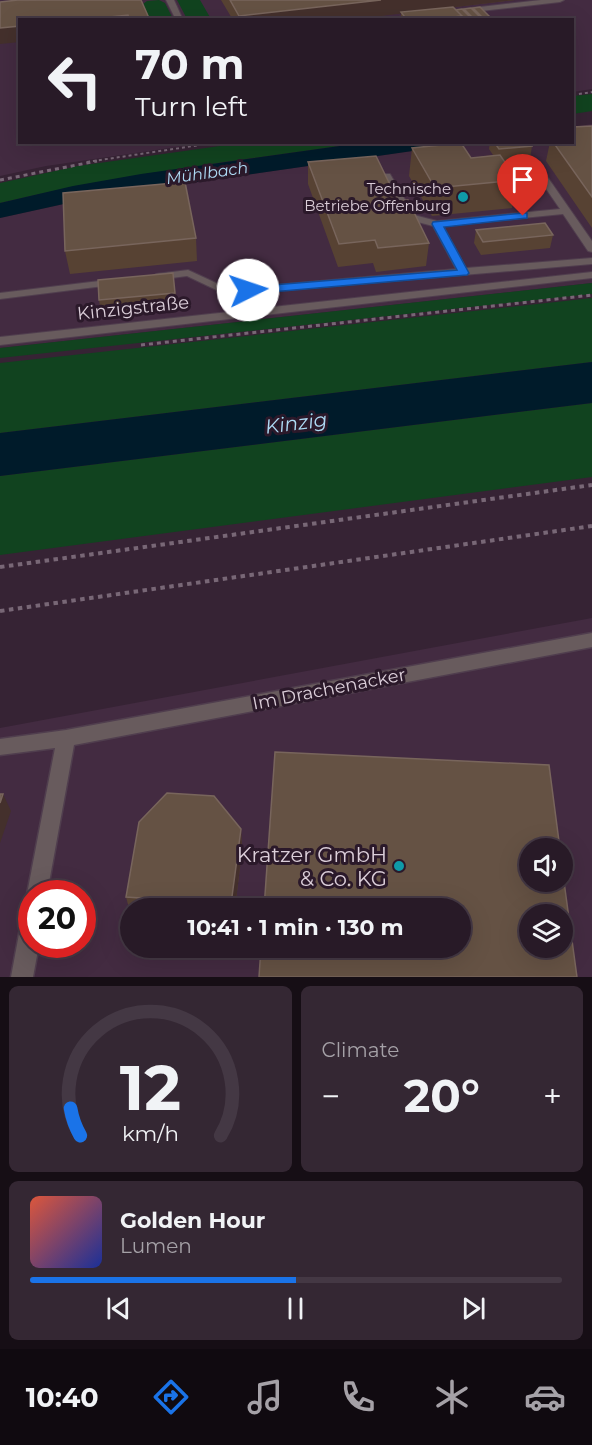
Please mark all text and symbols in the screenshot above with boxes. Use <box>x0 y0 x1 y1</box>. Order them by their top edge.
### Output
text: 70 m <box>135 38 245 90</box>
icon: left <box>36 42 114 120</box>
text: Turn left <box>135 90 248 123</box>
pin <box>497 154 548 216</box>
water label: Mühlbach <box>165 158 249 188</box>
icon: arrive <box>506 163 539 196</box>
place label: Technische Betriebe Offenburg <box>304 179 451 215</box>
marker: Technische Betriebe Offenburg <box>456 190 470 204</box>
position arrow <box>216 258 280 322</box>
street label: Kinzigstraße <box>76 291 190 325</box>
water label: Kinzig <box>264 407 328 439</box>
street label: Im Drachenacker <box>251 663 407 715</box>
map controls <box>519 838 573 958</box>
button: sound <box>519 838 573 892</box>
place label: Kratzer GmbH & Co. KG <box>237 842 387 891</box>
marker: Kratzer GmbH & Co. KG <box>392 859 406 873</box>
speed limit sign: 20 <box>18 880 96 958</box>
button: layers <box>519 904 573 958</box>
text: 10:41 · 1 min · 130 m <box>187 914 404 941</box>
text: Climate <box>322 1038 399 1062</box>
text: 12 <box>120 1050 181 1126</box>
text: 20° <box>404 1068 480 1123</box>
text: − <box>322 1076 340 1116</box>
text: + <box>543 1076 562 1116</box>
text: km/h <box>122 1120 179 1146</box>
text: Golden Hour <box>120 1207 265 1234</box>
text: Lumen <box>120 1234 192 1258</box>
icon: previous <box>102 1292 135 1325</box>
icon: pause <box>279 1292 312 1325</box>
icon: next <box>457 1292 490 1325</box>
icon: directions <box>150 1376 192 1418</box>
icon: music <box>244 1376 286 1418</box>
icon: phone <box>337 1376 379 1418</box>
icon: climate <box>431 1376 473 1418</box>
icon: car <box>524 1376 566 1418</box>
text: 10:40 <box>26 1381 99 1414</box>

